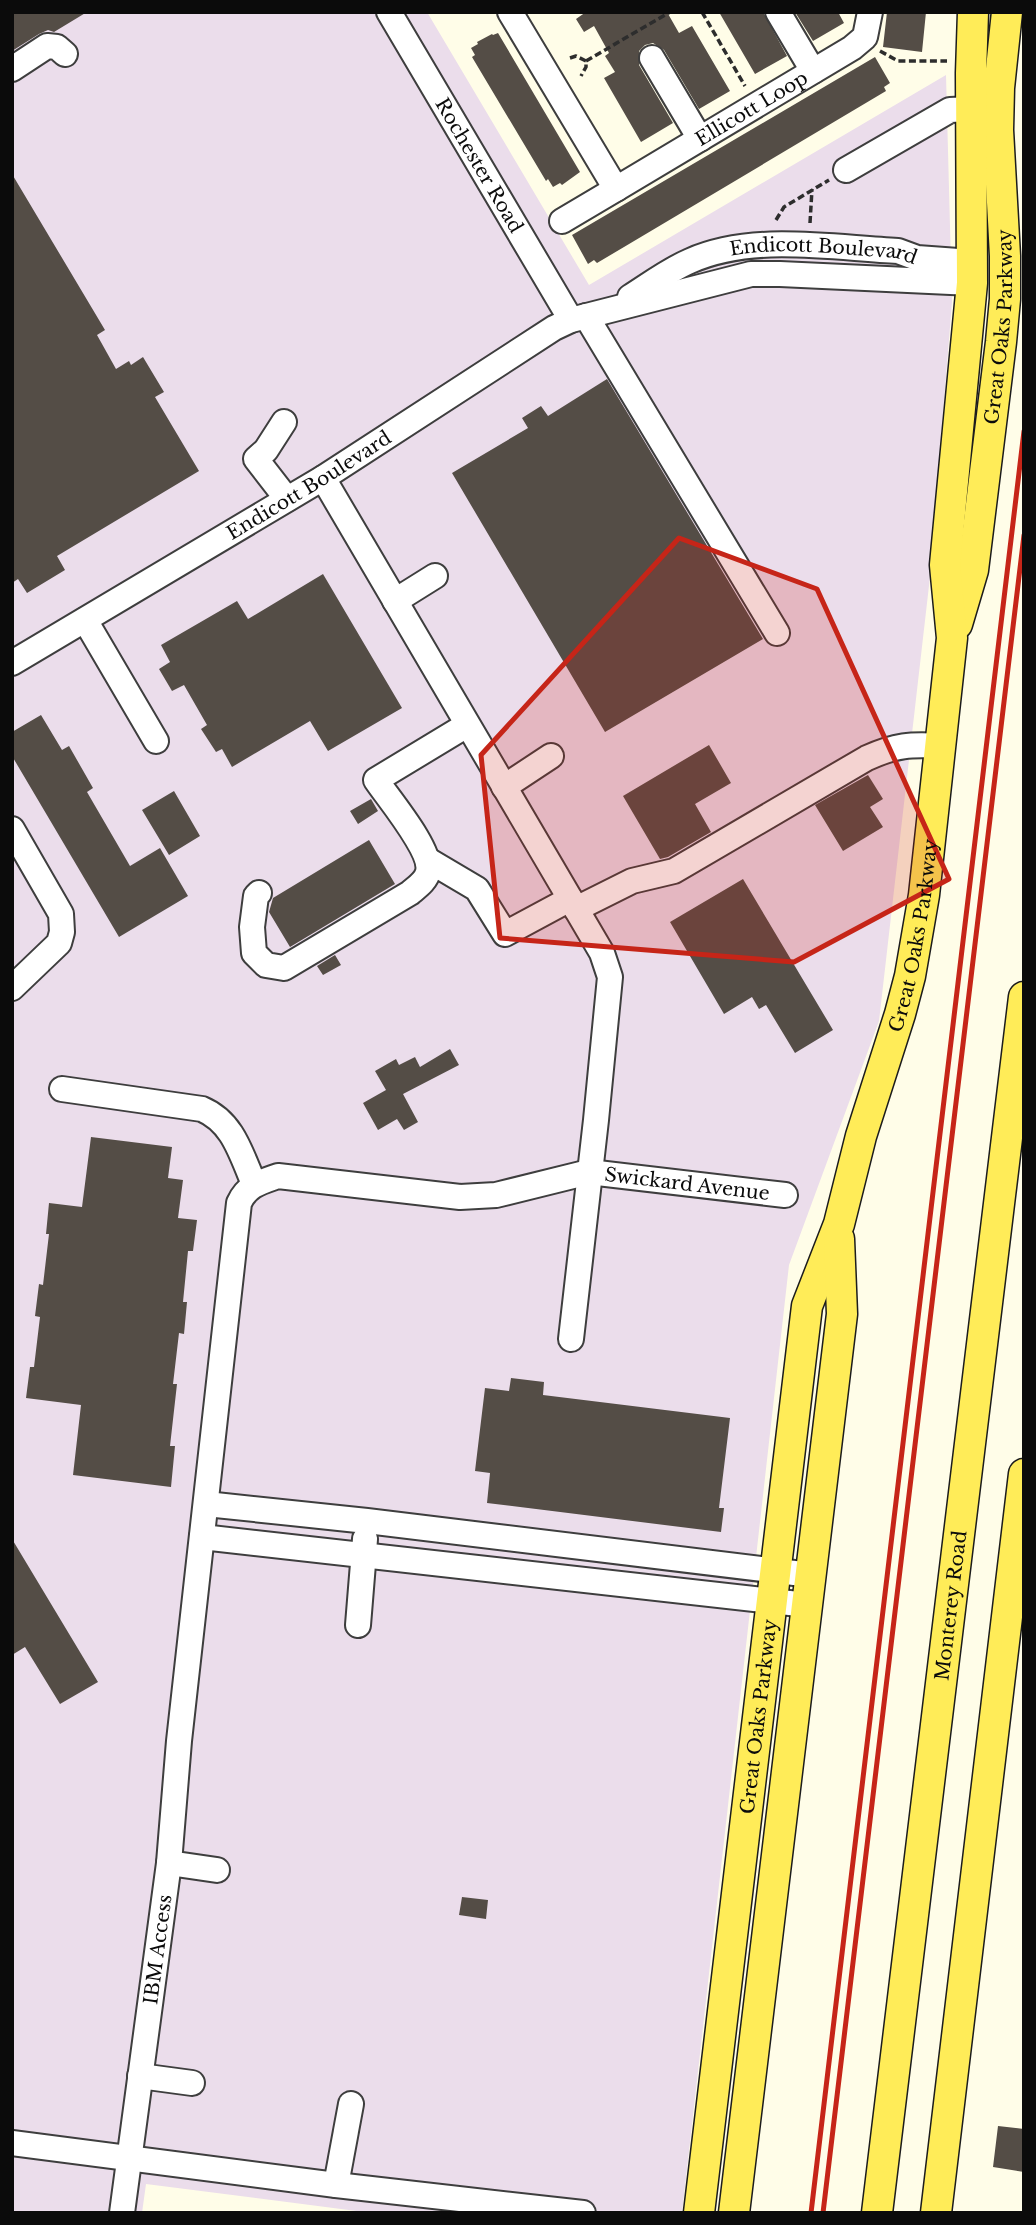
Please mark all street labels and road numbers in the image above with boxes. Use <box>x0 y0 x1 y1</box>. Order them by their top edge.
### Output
street label: Ellicott Loop <box>691 66 812 150</box>
street label: Rochester Road <box>431 94 528 237</box>
street label: Great Oaks Parkway <box>979 229 1017 426</box>
street label: Endicott Boulevard <box>728 233 921 269</box>
street label: Endicott Boulevard <box>222 425 395 544</box>
street label: Great Oaks Parkway <box>883 838 942 1035</box>
street label: Swickard Avenue <box>603 1162 771 1205</box>
street label: Monterey Road <box>930 1529 971 1682</box>
street label: Great Oaks Parkway <box>735 1618 781 1815</box>
street label: IBM Access <box>139 1893 176 2006</box>

